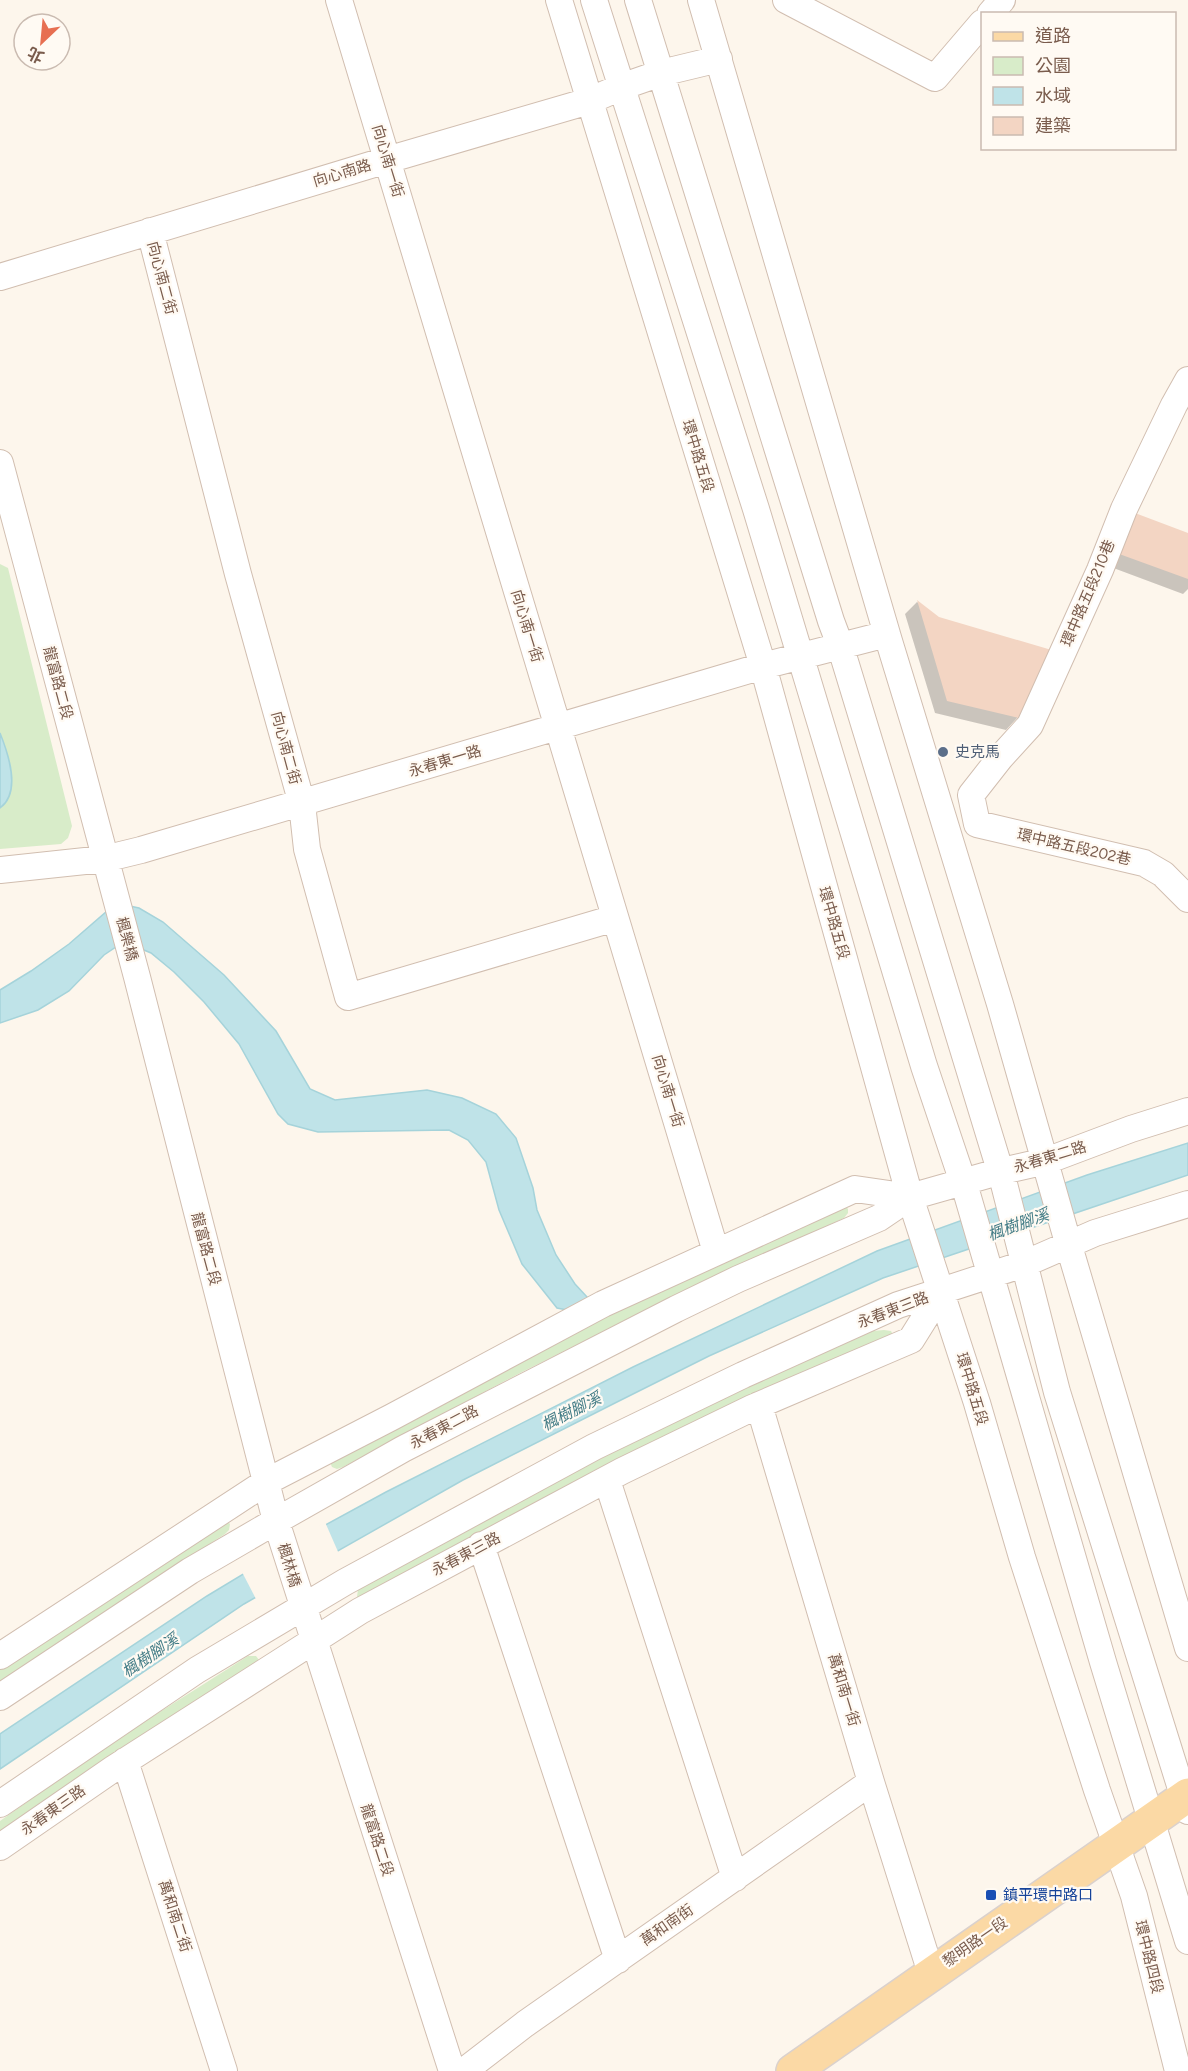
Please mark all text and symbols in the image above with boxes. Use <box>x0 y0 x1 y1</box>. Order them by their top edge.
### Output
north arrow <box>12 12 72 72</box>
legend <box>981 12 1176 150</box>
text: 道路 <box>1035 25 1071 47</box>
text: 北 <box>24 43 47 67</box>
text: 公園 <box>1035 55 1071 77</box>
text: 水域 <box>1035 85 1071 107</box>
text: 建築 <box>1035 115 1071 137</box>
street label: 向心南一街 <box>368 122 408 200</box>
street label: 向心南路 <box>311 156 373 190</box>
street label: 向心南二街 <box>144 239 180 317</box>
street label: 環中路五段 <box>678 417 718 495</box>
street label: 環中路五段210巷 <box>1057 537 1119 649</box>
street label: 向心南一街 <box>507 587 547 665</box>
street label: 龍富路二段 <box>40 644 76 722</box>
street label: 向心南二街 <box>268 709 304 787</box>
street label: 永春東一路 <box>406 741 484 781</box>
place label: 史克馬 <box>955 743 1000 761</box>
marker: 史克馬 <box>936 745 950 759</box>
street label: 環中路五段202巷 <box>1015 825 1133 869</box>
street label: 環中路五段 <box>815 884 853 962</box>
street label: 楓樂橋 <box>112 915 142 963</box>
street label: 向心南一街 <box>648 1052 688 1130</box>
street label: 永春東二路 <box>1011 1137 1089 1177</box>
water label: 楓樹腳溪 <box>985 1204 1053 1244</box>
street label: 龍富路二段 <box>188 1210 224 1288</box>
street label: 永春東三路 <box>855 1288 931 1332</box>
street label: 環中路五段 <box>952 1350 992 1428</box>
water label: 楓樹腳溪 <box>538 1388 606 1434</box>
street label: 永春東二路 <box>407 1401 481 1453</box>
street label: 永春東三路 <box>429 1528 503 1580</box>
street label: 楓林橋 <box>274 1541 304 1589</box>
water label: 楓樹腳溪 <box>118 1629 184 1681</box>
street label: 萬和南一街 <box>824 1651 864 1729</box>
street label: 永春東三路 <box>17 1781 89 1839</box>
street label: 龍富路二段 <box>357 1802 397 1878</box>
street label: 萬和南二街 <box>155 1878 195 1954</box>
place label: 鎮平環中路口 <box>1003 1886 1093 1904</box>
marker: 鎮平環中路口 <box>984 1888 998 1902</box>
street label: 萬和南街 <box>637 1900 697 1950</box>
street label: 黎明路一段 <box>939 1913 1011 1971</box>
street label: 環中路四段 <box>1131 1918 1167 1996</box>

